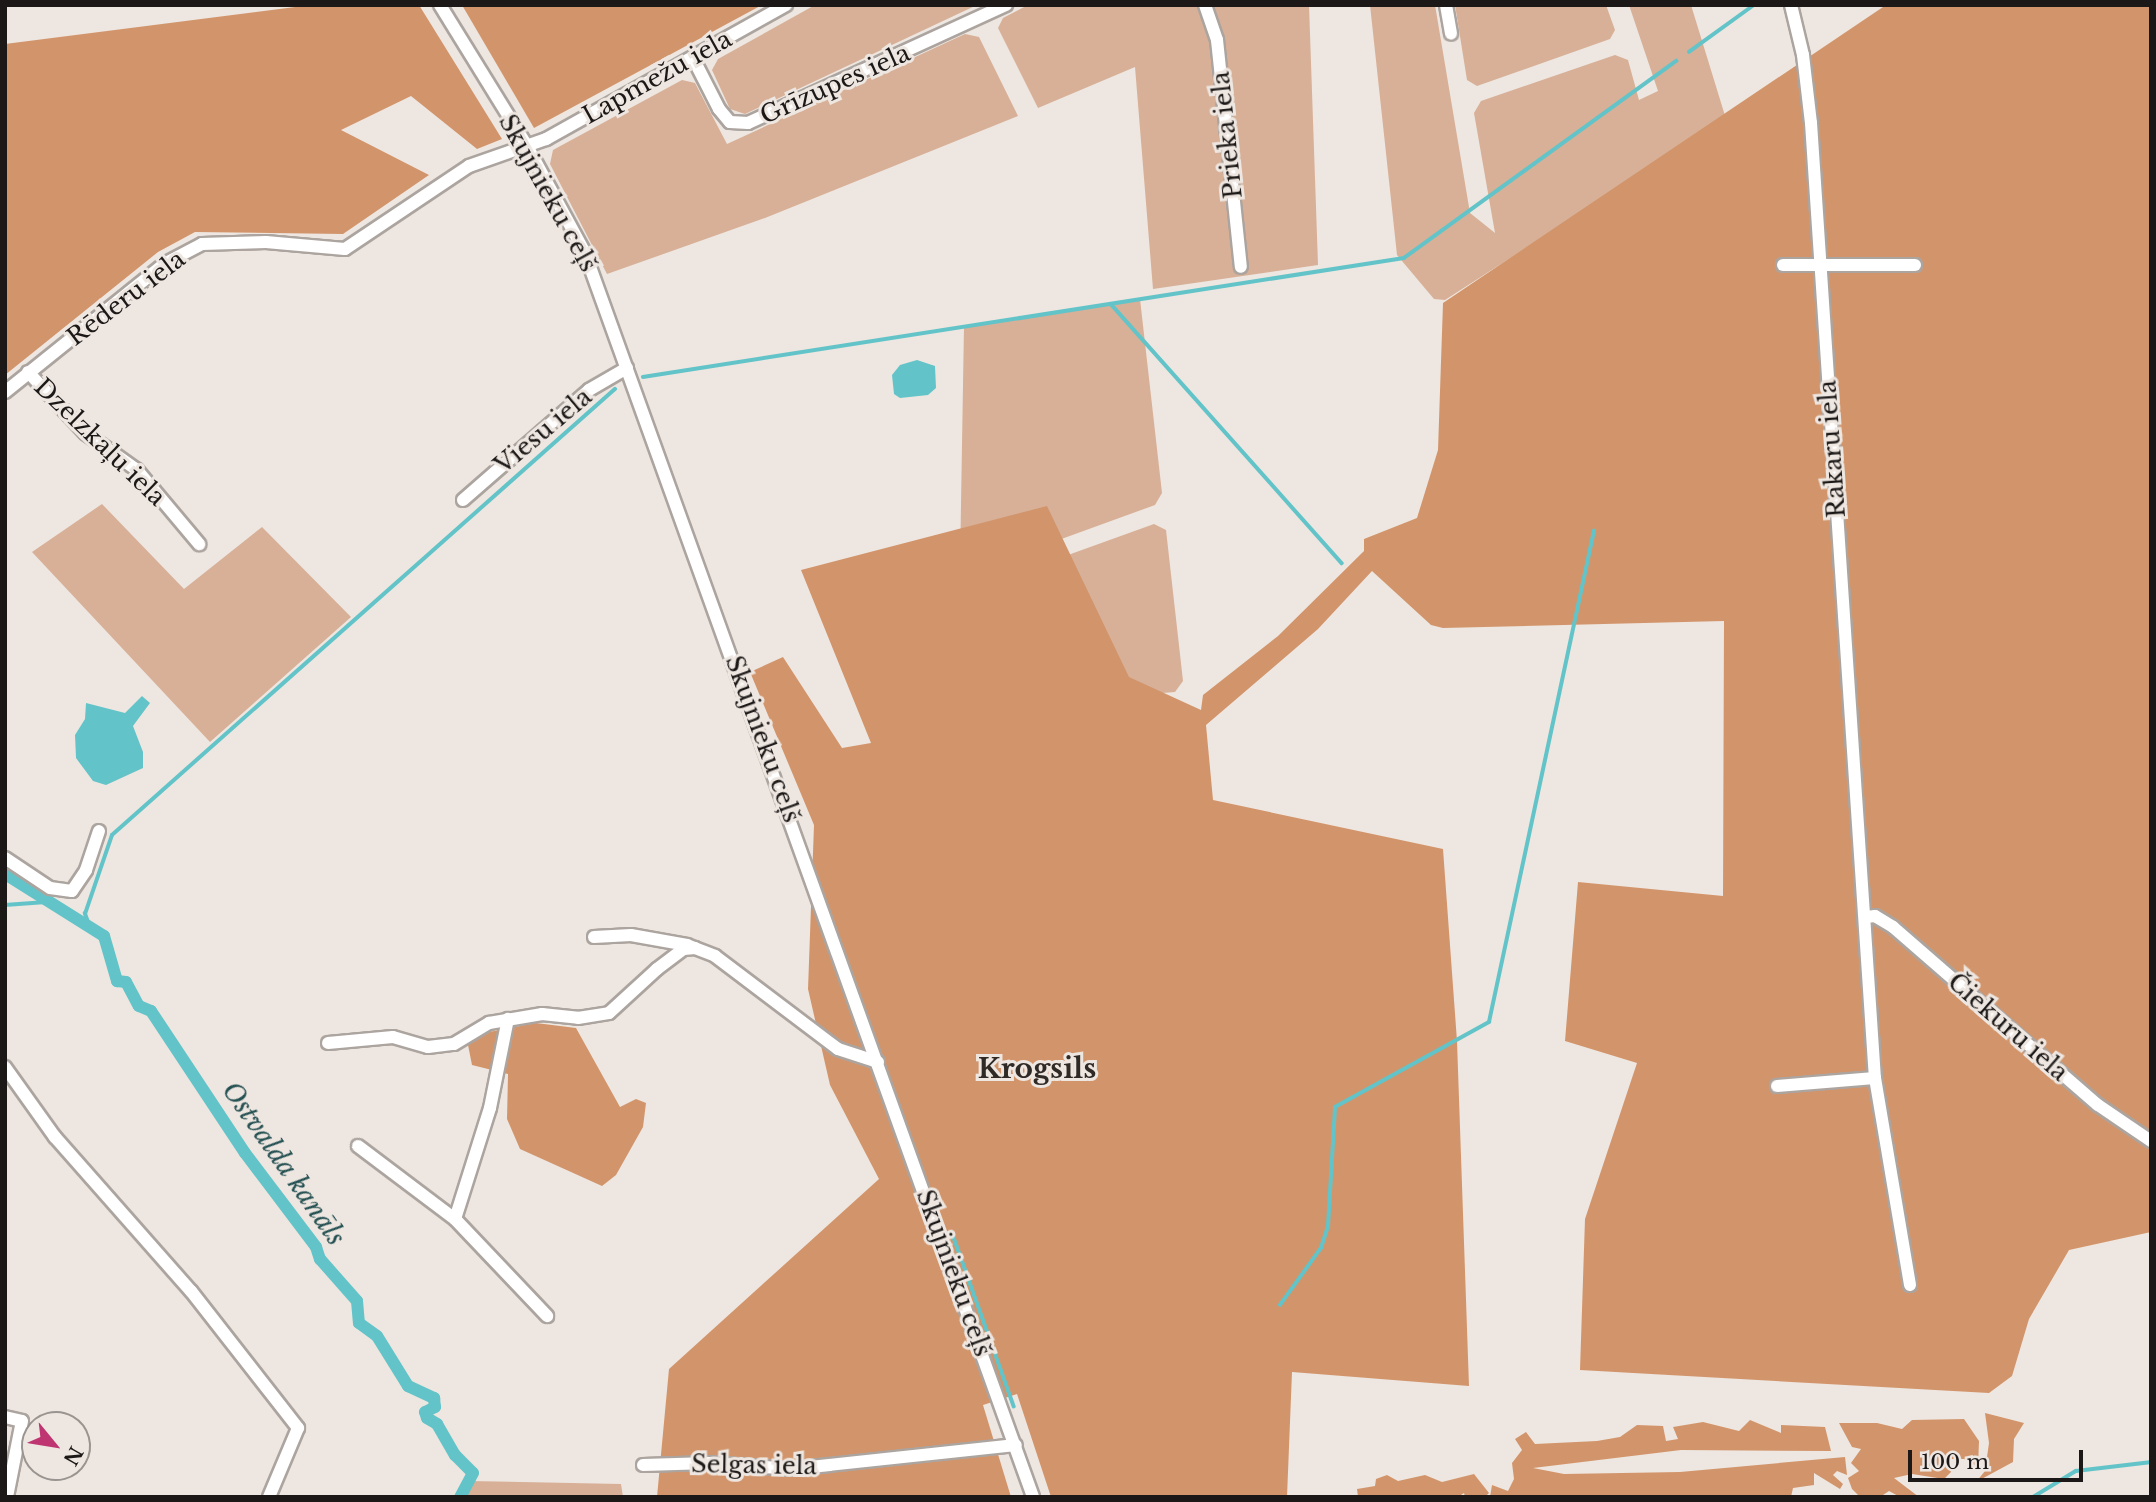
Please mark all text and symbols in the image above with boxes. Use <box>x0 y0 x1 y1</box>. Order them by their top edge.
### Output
street label: Lapmežu iela <box>577 24 737 130</box>
street label: Grīzupes iela <box>756 38 914 130</box>
street label: Prieka iela <box>1206 70 1248 200</box>
street label: Skujnieku ceļš <box>493 109 603 277</box>
street label: Rēderu iela <box>61 244 191 352</box>
street label: Dzelzkaļu iela <box>28 372 172 512</box>
street label: Rakaru iela <box>1813 379 1851 519</box>
street label: Viesu iela <box>489 382 597 480</box>
street label: Skujnieku ceļš <box>720 652 806 826</box>
street label: Čiekuru iela <box>1942 967 2074 1087</box>
district label: Krogsils <box>978 1052 1096 1086</box>
water label: Ostvalda kanāls <box>215 1076 351 1252</box>
street label: Skujnieku ceļš <box>911 1186 997 1360</box>
north arrow <box>21 1411 91 1481</box>
scale bar <box>1911 1436 2086 1480</box>
text: N <box>58 1442 87 1469</box>
text: 100 m <box>1921 1449 1989 1475</box>
street label: Selgas iela <box>691 1450 817 1480</box>

